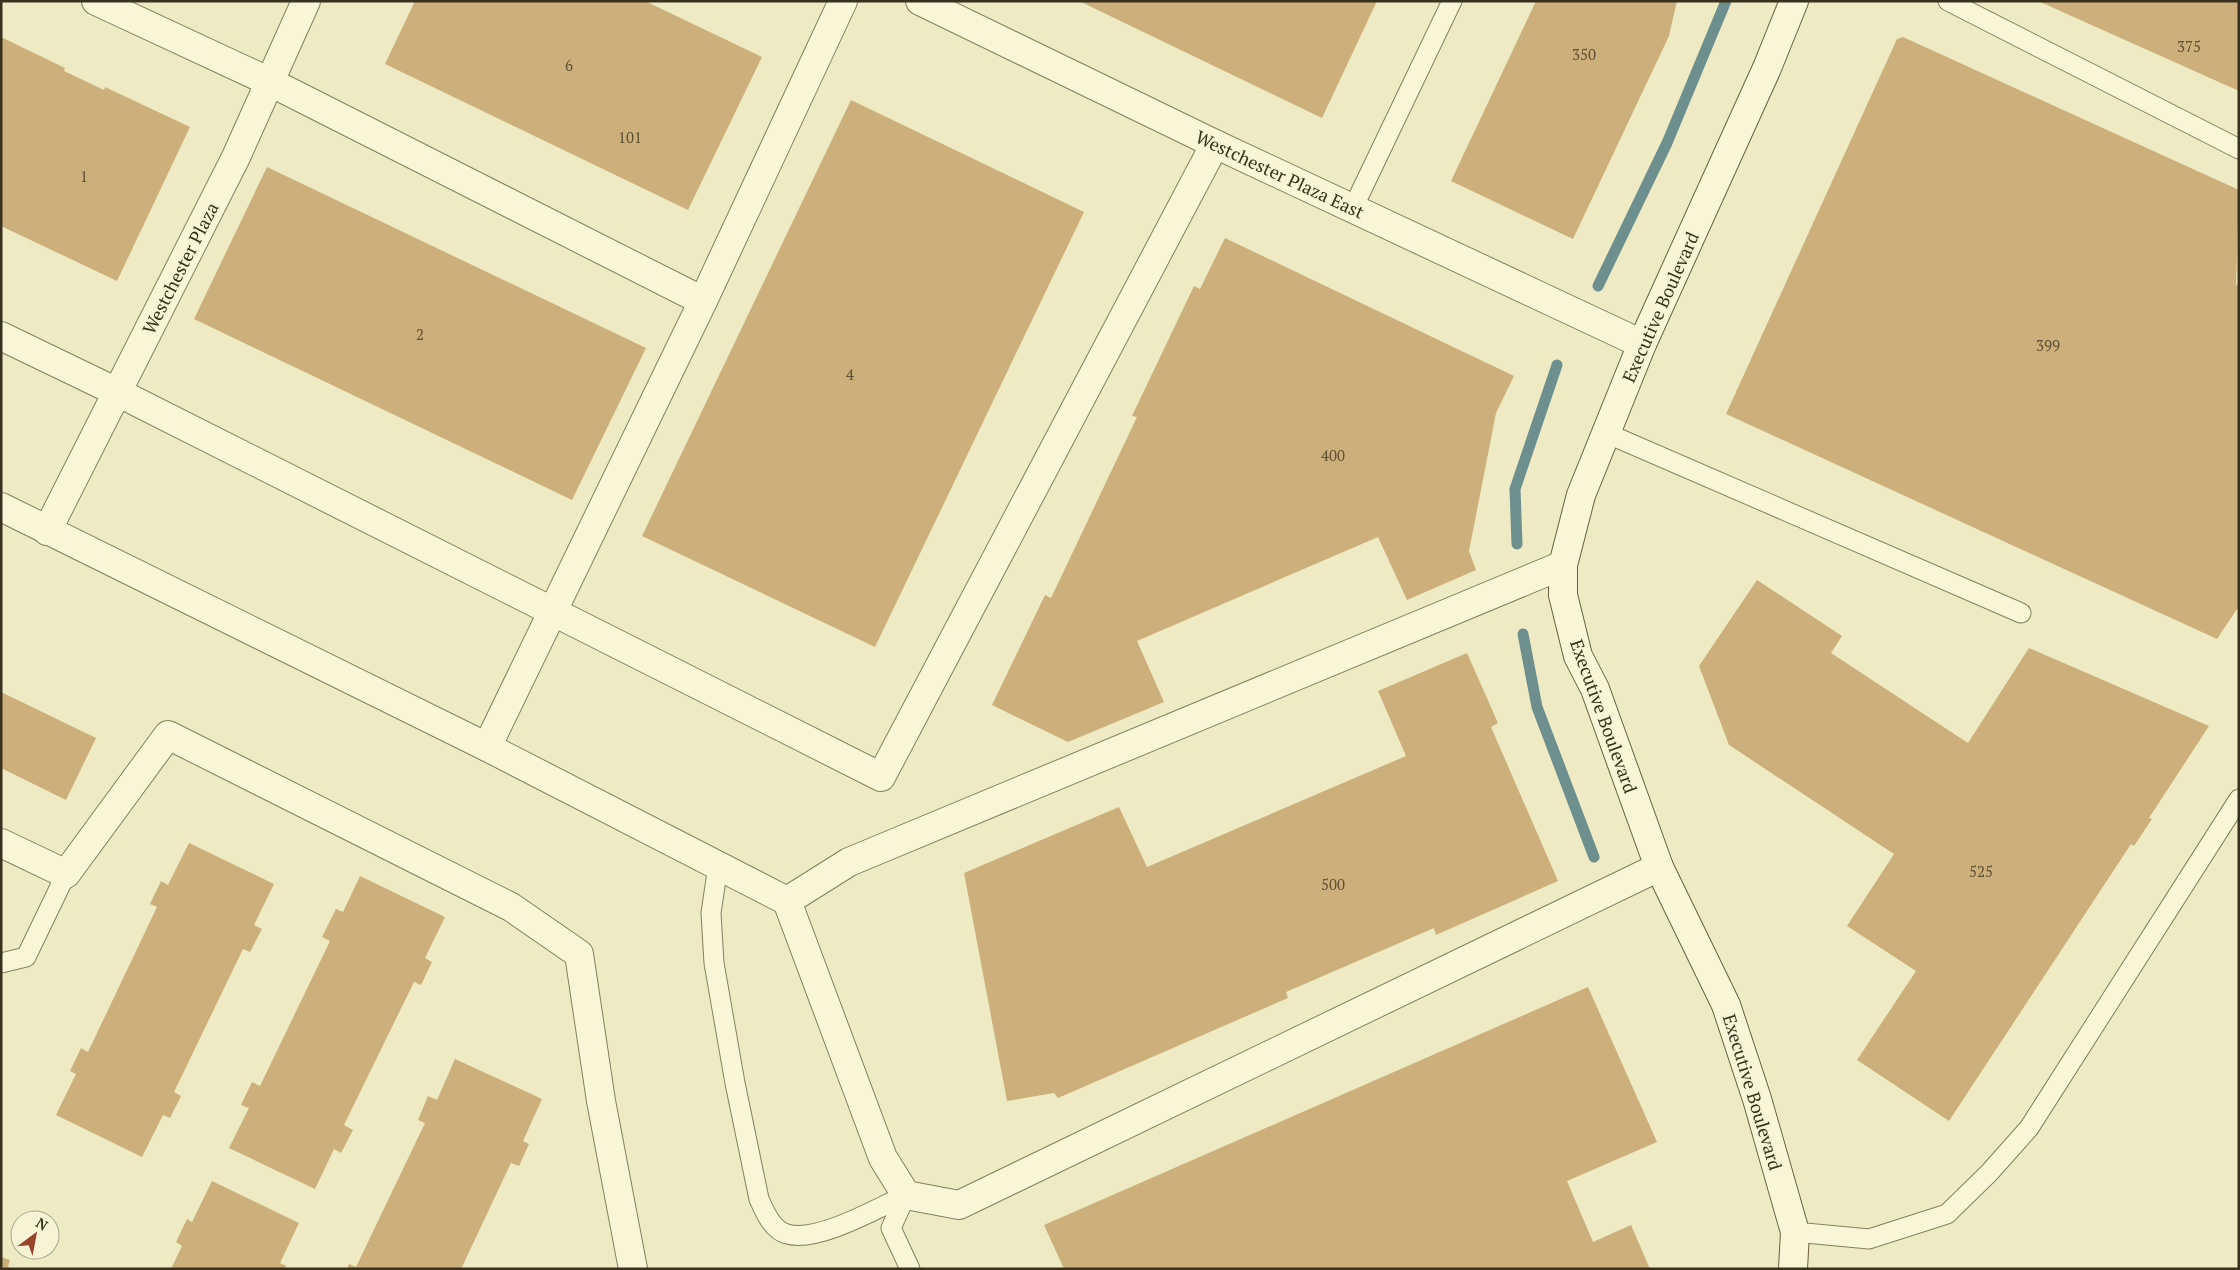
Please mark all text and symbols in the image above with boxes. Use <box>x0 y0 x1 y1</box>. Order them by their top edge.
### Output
house number: 375 <box>2177 36 2201 56</box>
house number: 350 <box>1572 44 1596 64</box>
house number: 6 <box>565 55 573 75</box>
street label: Westchester Plaza East <box>1192 124 1369 224</box>
house number: 101 <box>618 127 642 147</box>
house number: 1 <box>80 166 88 186</box>
street label: Westchester Plaza <box>136 198 224 338</box>
street label: Executive Boulevard <box>1616 228 1704 386</box>
house number: 2 <box>416 324 424 344</box>
house number: 399 <box>2036 335 2060 355</box>
house number: 4 <box>846 364 854 384</box>
house number: 400 <box>1321 445 1345 465</box>
street label: Executive Boulevard <box>1565 636 1643 796</box>
house number: 525 <box>1969 861 1993 881</box>
house number: 500 <box>1321 874 1345 894</box>
street label: Executive Boulevard <box>1718 1011 1788 1173</box>
north arrow <box>10 1210 60 1260</box>
text: N <box>33 1213 52 1235</box>

